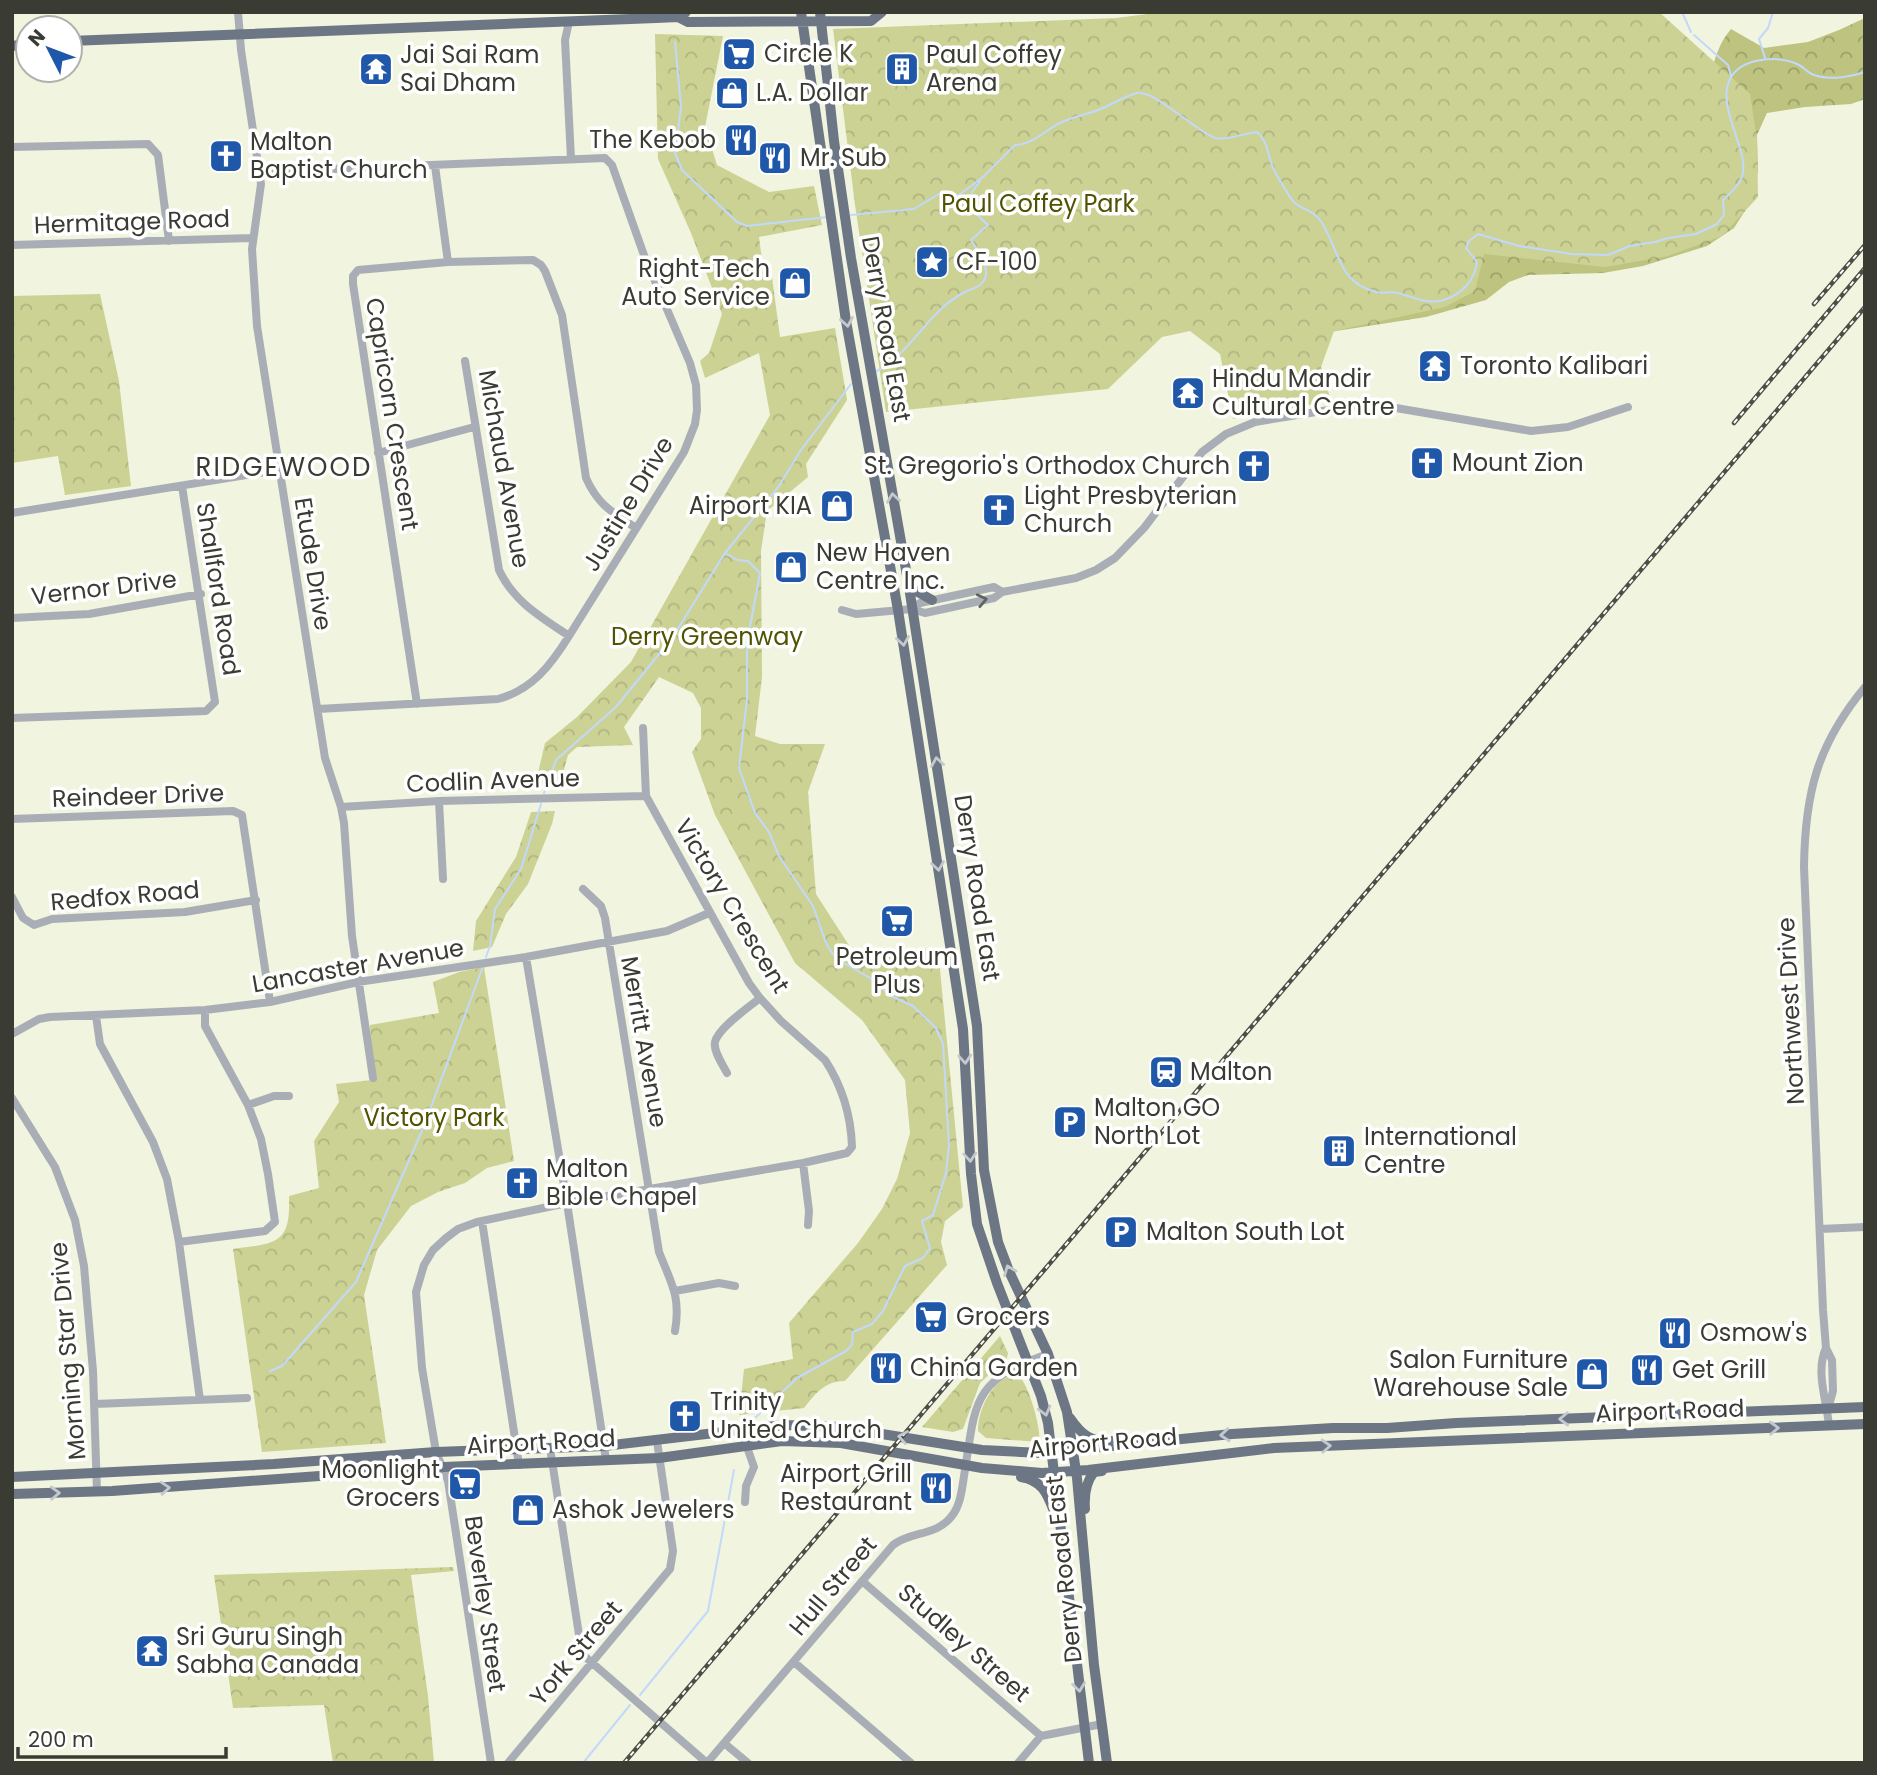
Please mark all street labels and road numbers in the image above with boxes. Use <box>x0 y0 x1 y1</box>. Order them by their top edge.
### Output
street label: Hermitage Road <box>33 202 230 241</box>
street label: Derry Road East <box>854 233 919 424</box>
street label: Capricorn Crescent <box>358 295 427 533</box>
street label: Michaud Avenue <box>471 367 538 571</box>
street label: Justine Drive <box>574 430 681 577</box>
street label: Etude Drive <box>287 495 340 633</box>
street label: Shallford Road <box>189 500 248 678</box>
street label: Vernor Drive <box>29 562 179 613</box>
street label: Codlin Avenue <box>406 761 580 800</box>
street label: Reindeer Drive <box>51 776 225 815</box>
street label: Derry Road East <box>946 792 1009 983</box>
street label: Victory Crescent <box>667 812 798 999</box>
street label: Redfox Road <box>49 873 201 918</box>
street label: Northwest Drive <box>1769 916 1812 1106</box>
street label: Lancaster Avenue <box>249 931 466 1000</box>
street label: Merritt Avenue <box>613 954 676 1130</box>
street label: Morning Star Drive <box>42 1241 93 1461</box>
street label: Airport Road <box>1595 1391 1745 1430</box>
street label: Airport Road <box>1027 1420 1179 1465</box>
street label: Airport Road <box>466 1421 616 1462</box>
street label: Derry Road East <box>1037 1474 1090 1664</box>
street label: Beverley Street <box>457 1514 514 1694</box>
street label: Hull Street <box>781 1529 884 1642</box>
street label: Studley Street <box>891 1576 1038 1709</box>
street label: York Street <box>522 1593 629 1712</box>

